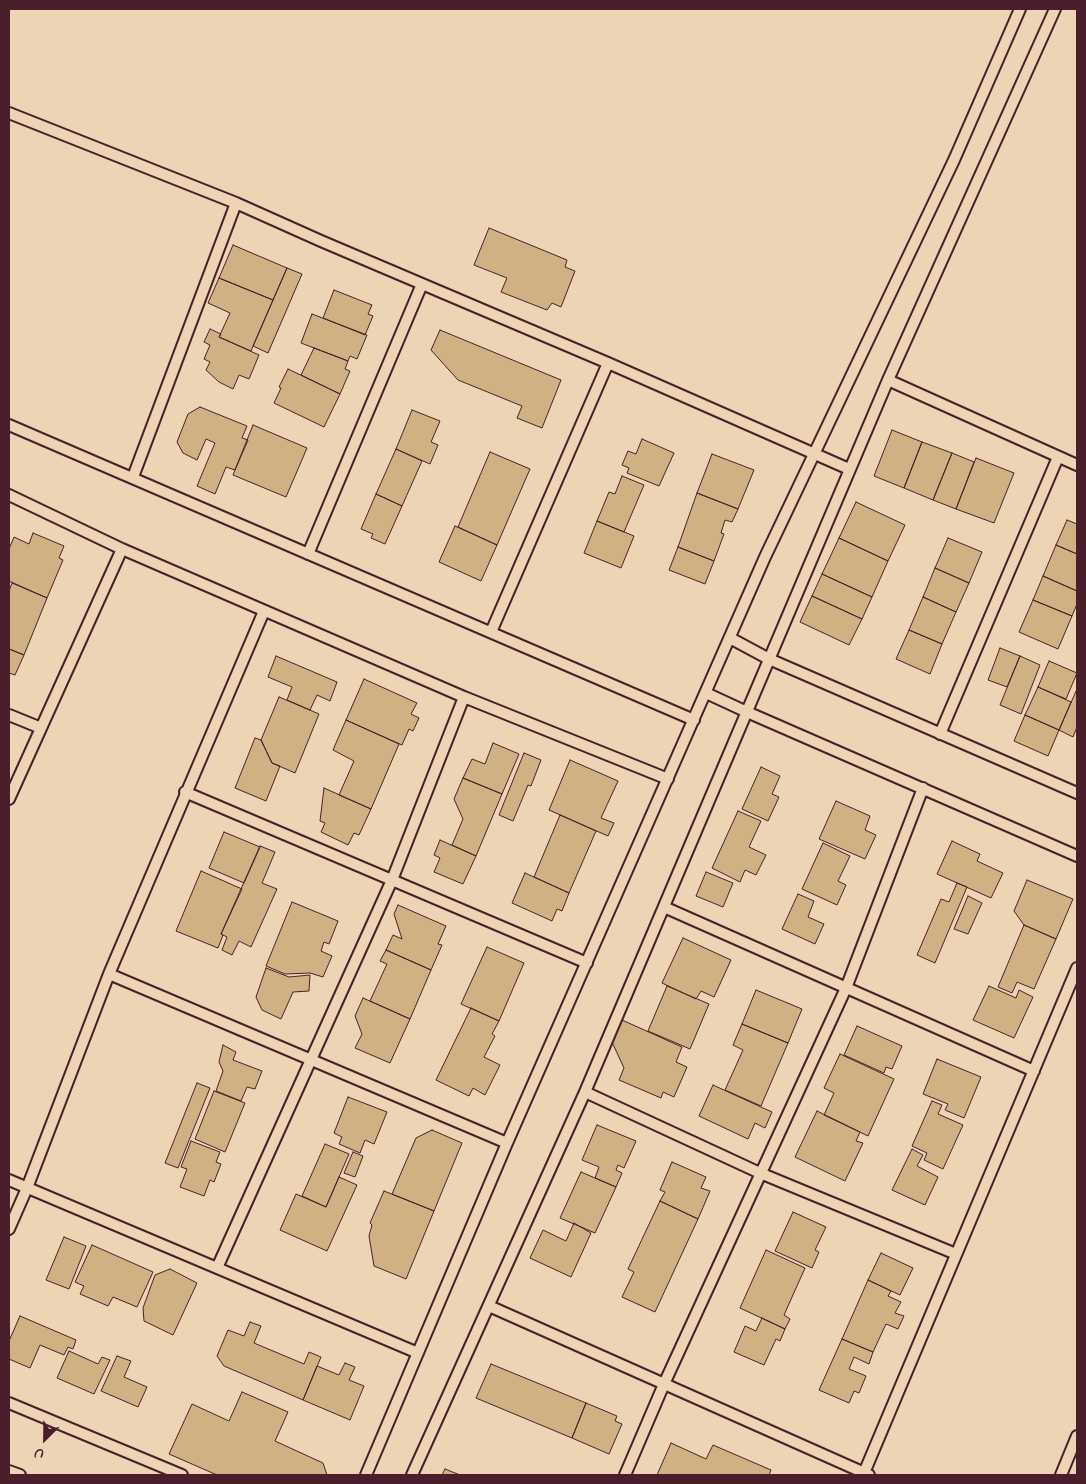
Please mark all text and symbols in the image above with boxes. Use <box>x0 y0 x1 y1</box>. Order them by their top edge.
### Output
north arrow <box>20 1414 70 1464</box>
text: U <box>31 1443 47 1463</box>

